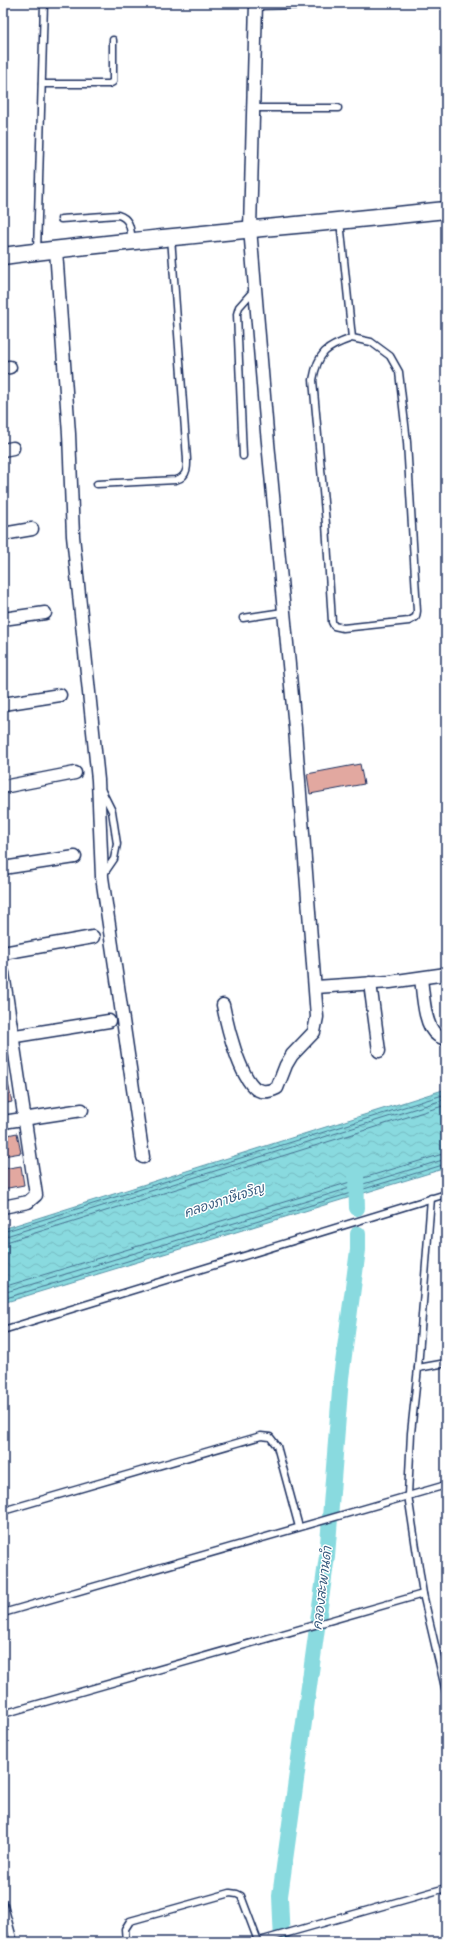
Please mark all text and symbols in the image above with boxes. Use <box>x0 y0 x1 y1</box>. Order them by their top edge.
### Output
water label: คลองภาษีเจริญ <box>182 1179 268 1221</box>
water label: คลองสะพานดำ <box>308 1544 336 1631</box>

